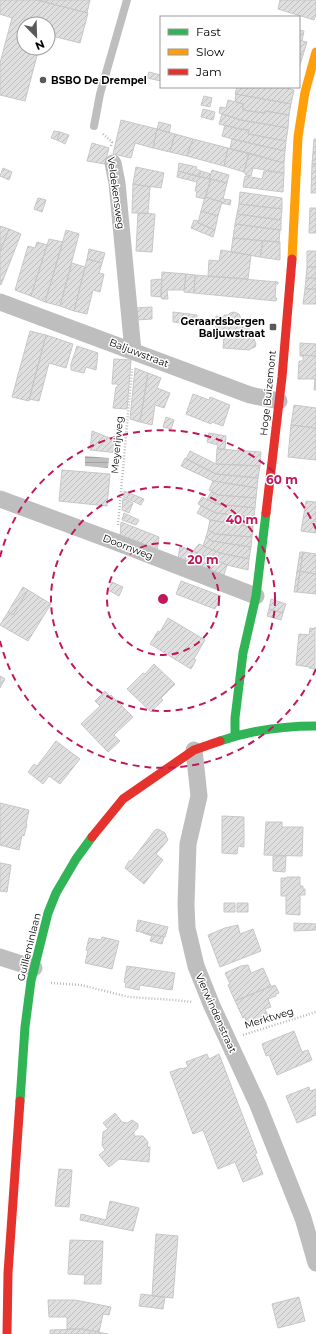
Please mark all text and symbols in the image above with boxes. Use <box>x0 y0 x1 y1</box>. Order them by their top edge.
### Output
north arrow <box>16 16 56 56</box>
legend <box>160 16 300 88</box>
text: Fast <box>196 24 221 39</box>
text: N <box>33 37 47 53</box>
text: Slow <box>196 44 225 59</box>
text: Jam <box>195 64 222 79</box>
place label: BSBO De Drempel <box>51 74 147 87</box>
marker: BSBO De Drempel <box>38 75 48 85</box>
street label: Veldekensweg <box>104 156 128 230</box>
place label: Geraardsbergen Baljuwstraat <box>181 315 266 340</box>
marker: Geraardsbergen Baljuwstraat <box>268 322 278 332</box>
street label: Baljuwstraat <box>107 336 171 370</box>
street label: Hoge Buizemont <box>257 350 279 436</box>
street label: Meyerijweg <box>108 416 126 474</box>
text: 60 m <box>266 472 298 487</box>
text: 40 m <box>226 512 258 527</box>
street label: Doornweg <box>101 531 155 563</box>
text: 20 m <box>187 552 219 567</box>
centre of rings <box>156 592 170 606</box>
street label: Guilleminlaan <box>14 912 44 982</box>
street label: Vierwindenstraat <box>193 971 239 1055</box>
street label: Merktweg <box>243 1004 295 1032</box>

